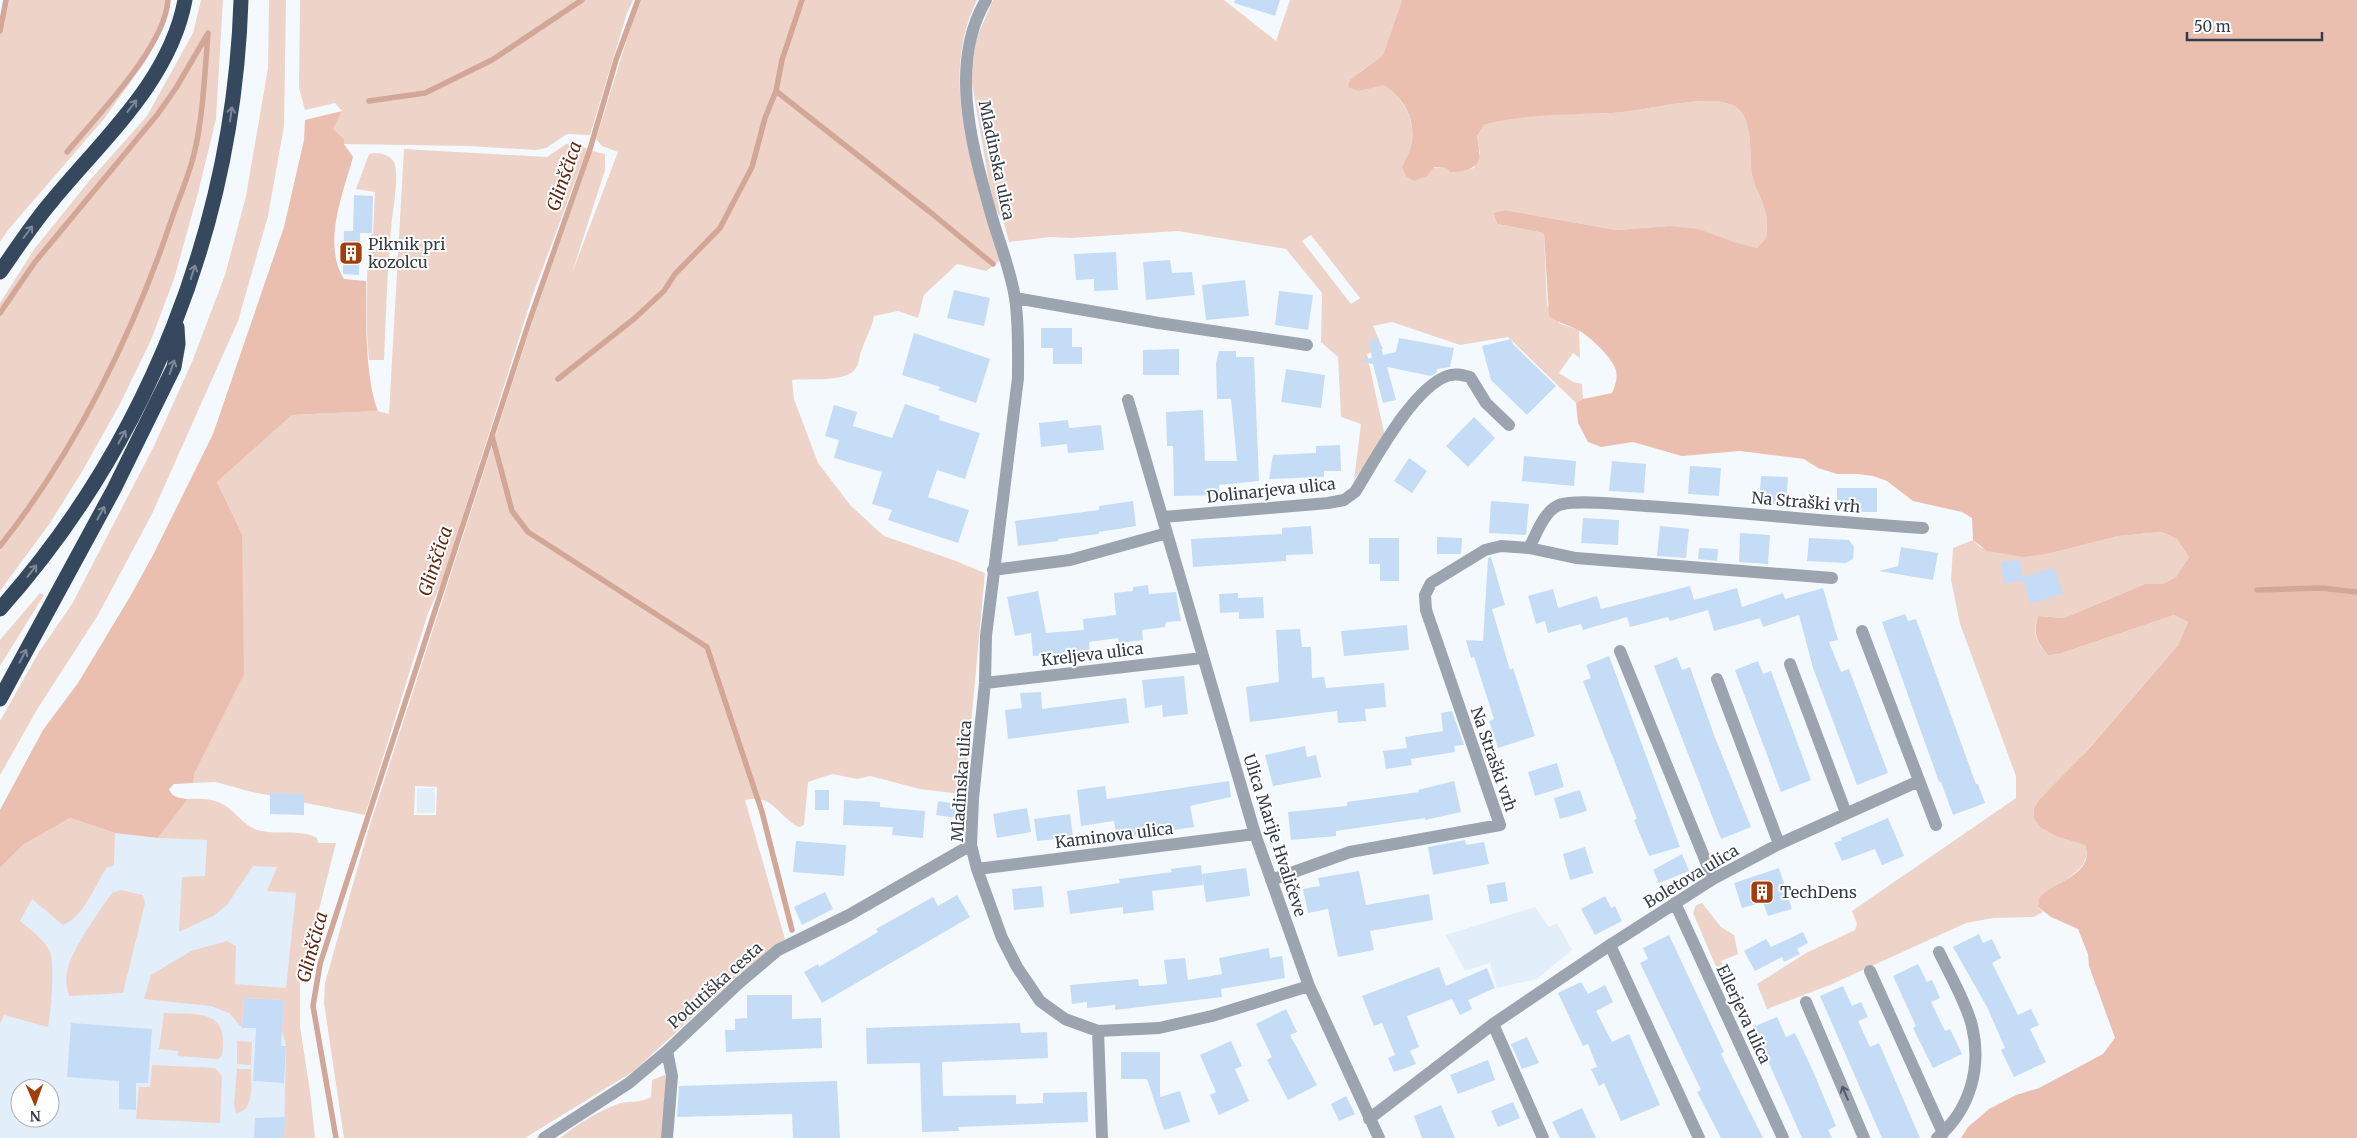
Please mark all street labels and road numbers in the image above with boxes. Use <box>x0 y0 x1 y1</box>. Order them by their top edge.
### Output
street label: Mladinska ulica <box>975 98 1020 222</box>
street label: Dolinarjeva ulica <box>1206 473 1337 507</box>
street label: Na Straški vrh <box>1751 487 1862 517</box>
street label: Kreljeva ulica <box>1040 638 1145 670</box>
street label: Na Straški vrh <box>1467 704 1521 814</box>
street label: Mladinska ulica <box>947 719 975 842</box>
street label: Ulica Marije Hvaličeve <box>1239 751 1311 919</box>
street label: Kaminova ulica <box>1054 818 1175 852</box>
street label: Boletova ulica <box>1640 840 1742 912</box>
street label: Podutiška cesta <box>664 937 767 1033</box>
street label: Ellerjeva ulica <box>1712 961 1776 1067</box>

